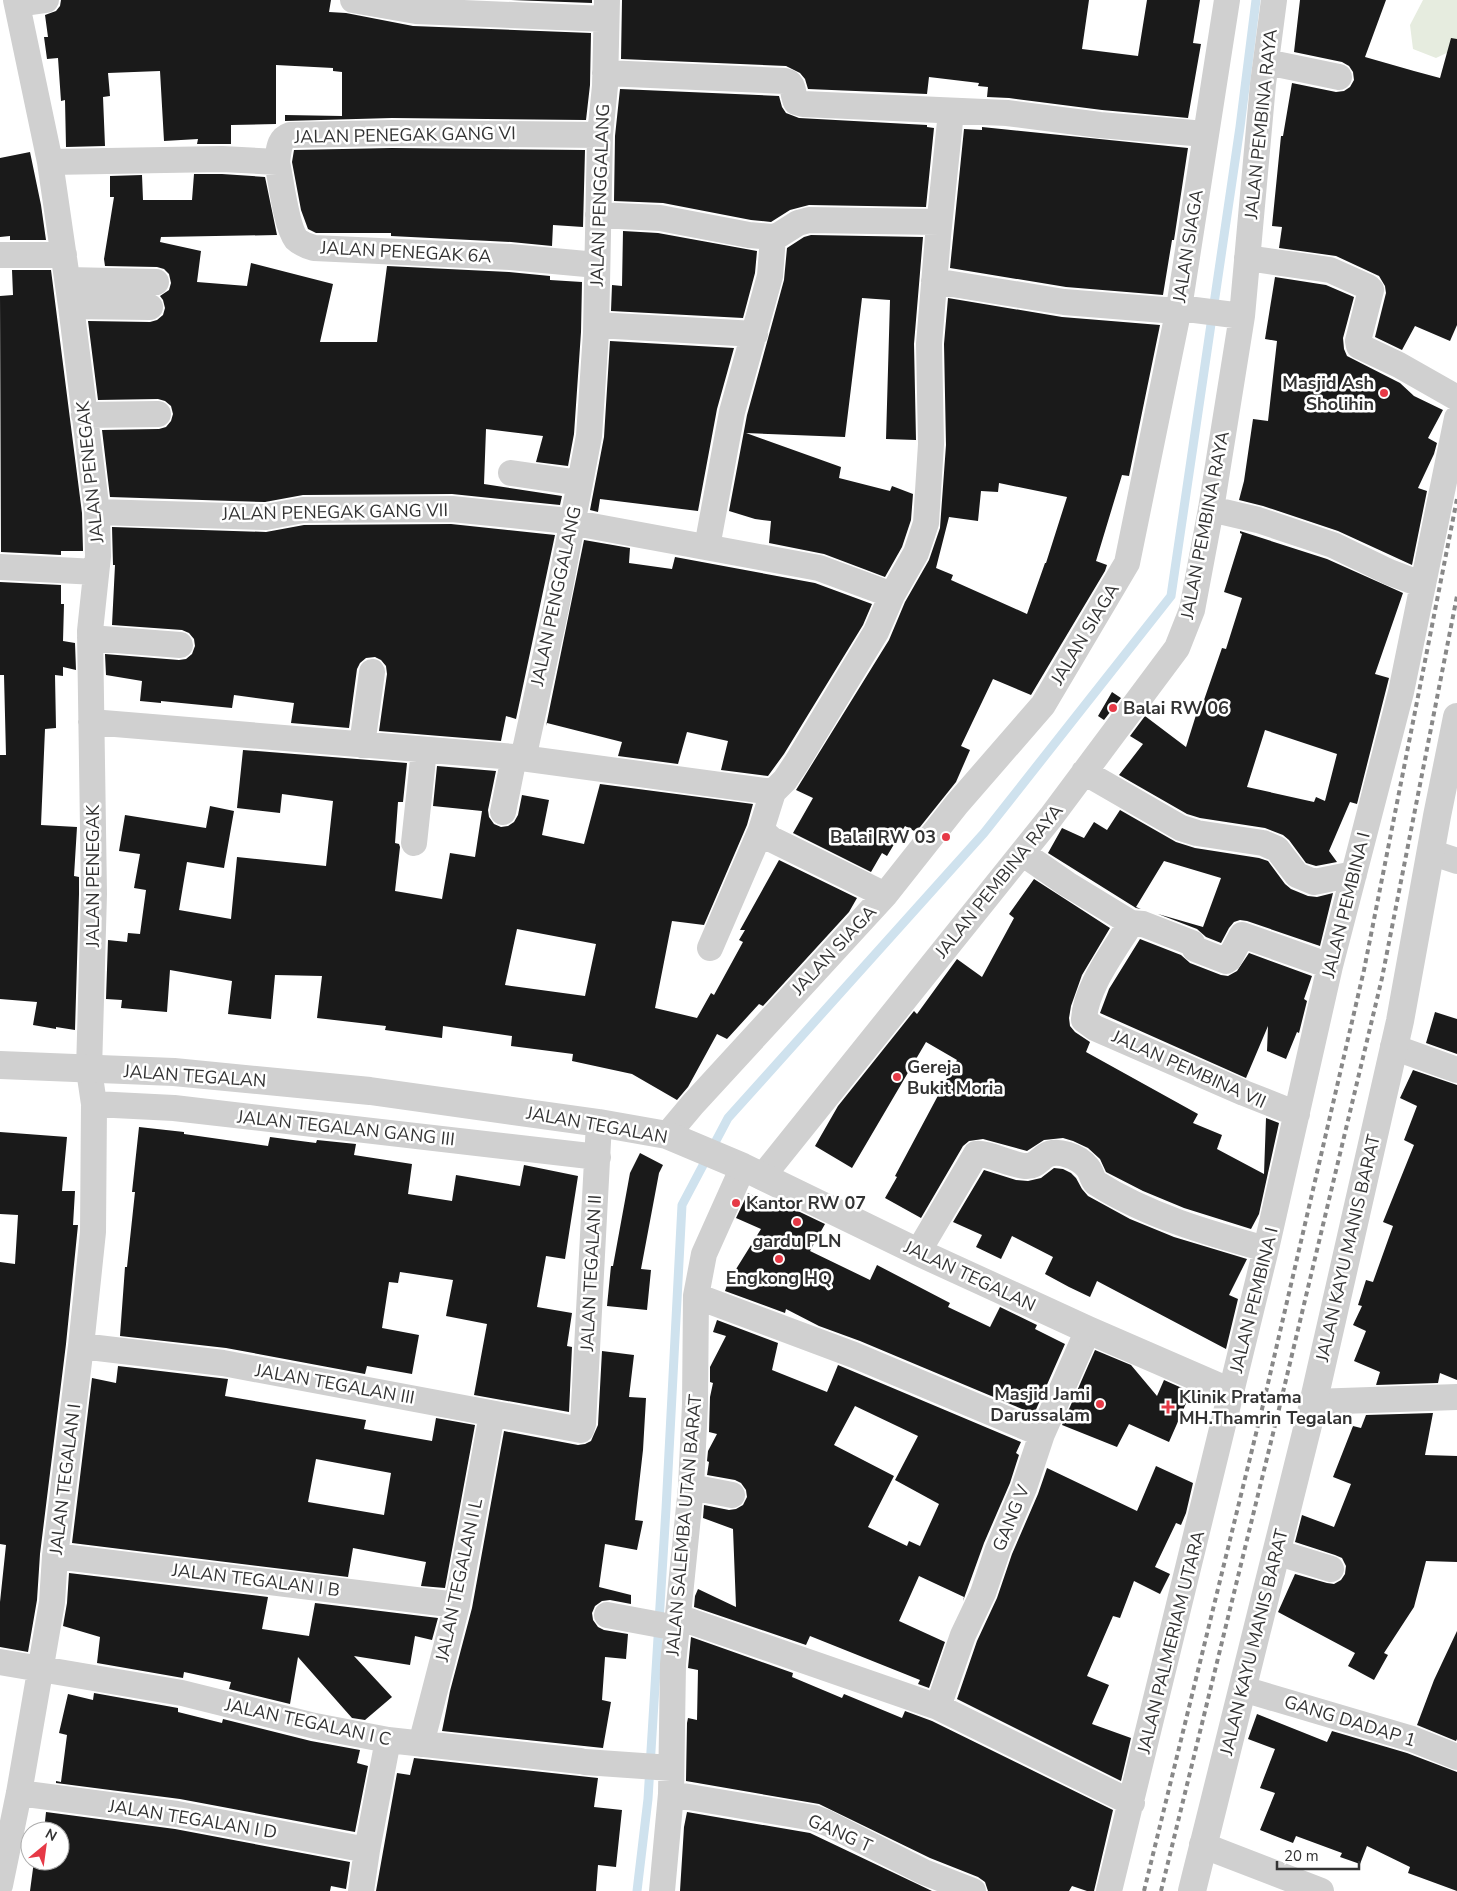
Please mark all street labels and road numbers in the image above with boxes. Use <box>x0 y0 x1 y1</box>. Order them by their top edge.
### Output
street label: JALAN PEMBINA RAYA <box>1239 28 1283 221</box>
street label: JALAN PENGGALANG <box>585 103 615 288</box>
street label: JALAN PENEGAK GANG VI <box>293 121 516 149</box>
street label: JALAN SIAGA <box>1167 188 1209 305</box>
street label: JALAN PENEGAK 6A <box>319 235 492 268</box>
street label: JALAN PENEGAK <box>71 399 109 545</box>
street label: JALAN PEMBINA RAYA <box>1175 429 1235 622</box>
street label: JALAN PENEGAK GANG VII <box>221 498 448 526</box>
street label: JALAN PENGGALANG <box>525 504 587 689</box>
street label: JALAN SIAGA <box>1045 579 1125 690</box>
street label: JALAN PEMBINA RAYA <box>929 799 1068 964</box>
street label: JALAN PENEGAK <box>81 804 105 948</box>
street label: JALAN PEMBINA I <box>1316 830 1376 981</box>
street label: JALAN SIAGA <box>786 900 882 1001</box>
street label: JALAN PEMBINA VII <box>1107 1024 1270 1114</box>
street label: JALAN TEGALAN <box>122 1059 267 1093</box>
street label: JALAN TEGALAN <box>524 1101 669 1149</box>
street label: JALAN TEGALAN GANG III <box>235 1105 456 1151</box>
street label: JALAN KAYU MANIS BARAT <box>1310 1132 1386 1365</box>
street label: JALAN TEGALAN II <box>575 1194 607 1353</box>
street label: JALAN PEMBINA I <box>1224 1225 1284 1376</box>
street label: JALAN TEGALAN <box>899 1235 1040 1317</box>
street label: JALAN TEGALAN III <box>253 1358 416 1410</box>
street label: JALAN SALEMBA UTAN BARAT <box>661 1393 707 1658</box>
street label: JALAN TEGALAN I <box>44 1402 86 1557</box>
street label: GANG V <box>987 1481 1035 1555</box>
street label: JALAN TEGALAN I L <box>430 1496 488 1665</box>
street label: JALAN KAYU MANIS BARAT <box>1214 1526 1294 1759</box>
street label: JALAN PALMERIAM UTARA <box>1131 1528 1210 1757</box>
street label: JALAN TEGALAN I B <box>170 1558 341 1602</box>
street label: GANG DADAP 1 <box>1281 1690 1419 1752</box>
street label: JALAN TEGALAN I C <box>222 1693 393 1751</box>
street label: JALAN TEGALAN I D <box>106 1794 279 1844</box>
street label: GANG T <box>804 1808 876 1858</box>

